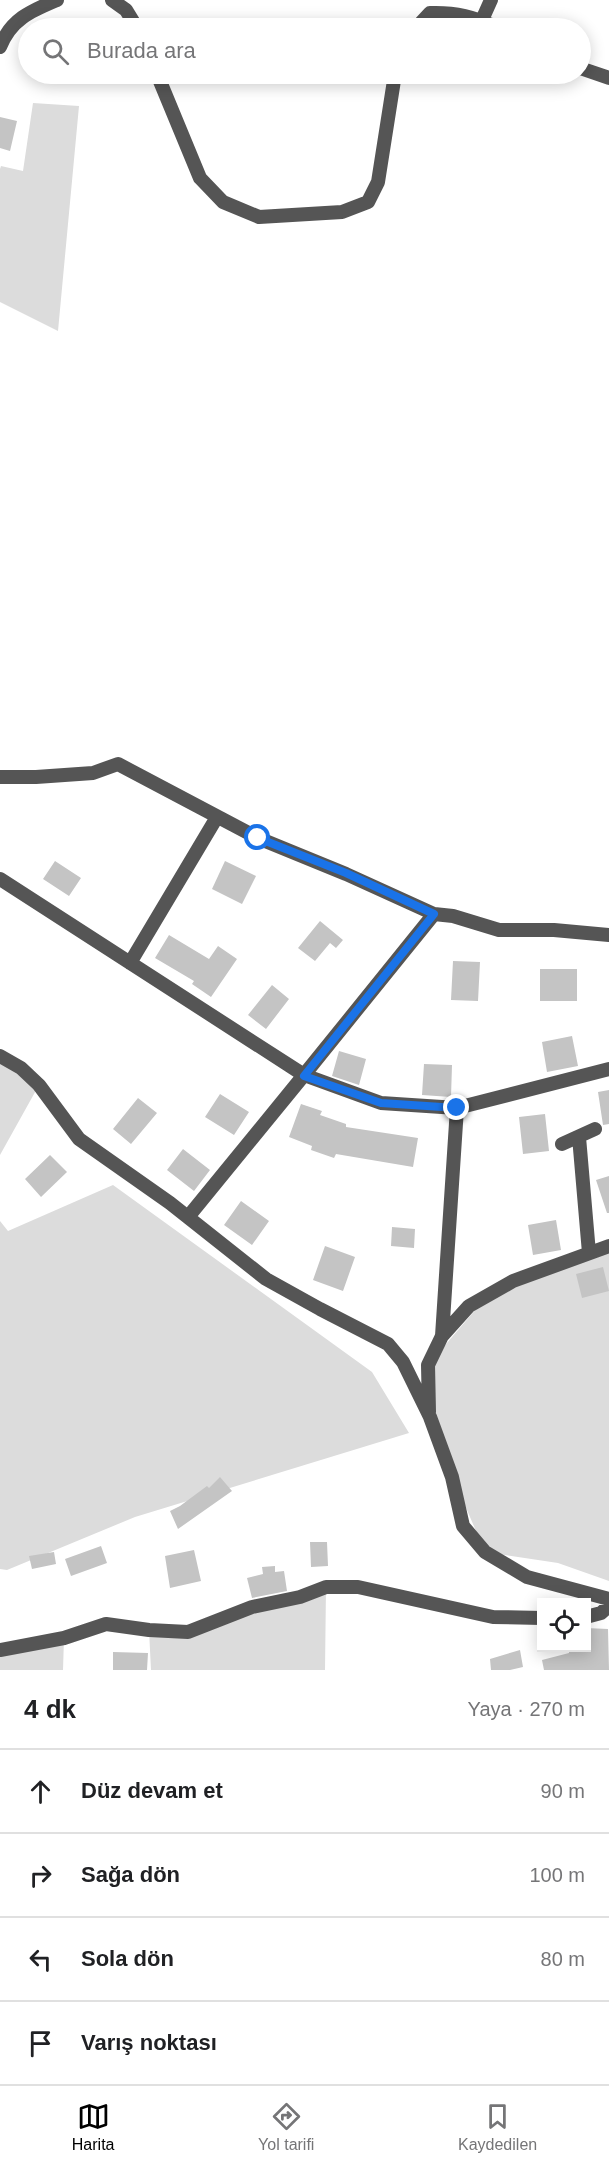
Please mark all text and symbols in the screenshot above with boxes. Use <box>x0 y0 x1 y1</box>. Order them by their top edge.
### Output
search box <box>18 18 591 84</box>
icon: search <box>39 35 72 68</box>
text: Burada ara <box>87 38 196 63</box>
route start <box>244 824 270 850</box>
route end <box>443 1094 469 1120</box>
map controls <box>537 1598 591 1652</box>
button: locate <box>537 1598 591 1652</box>
text: 4 dk <box>24 1694 76 1724</box>
text: Yaya · 270 m <box>468 1698 585 1720</box>
icon: ahead <box>24 1775 57 1808</box>
text: Düz devam et <box>81 1778 223 1803</box>
text: 90 m <box>541 1780 585 1802</box>
icon: right <box>24 1859 57 1892</box>
text: Sağa dön <box>81 1862 180 1887</box>
text: 100 m <box>529 1864 585 1886</box>
icon: left <box>24 1943 57 1976</box>
text: Sola dön <box>81 1946 174 1971</box>
text: 80 m <box>541 1948 585 1970</box>
icon: arrive <box>24 2027 57 2060</box>
text: Varış noktası <box>81 2030 217 2055</box>
tab: Harita <box>72 2100 114 2154</box>
tab: Yol tarifi <box>258 2100 314 2154</box>
tab: Kaydedilen <box>458 2100 537 2154</box>

